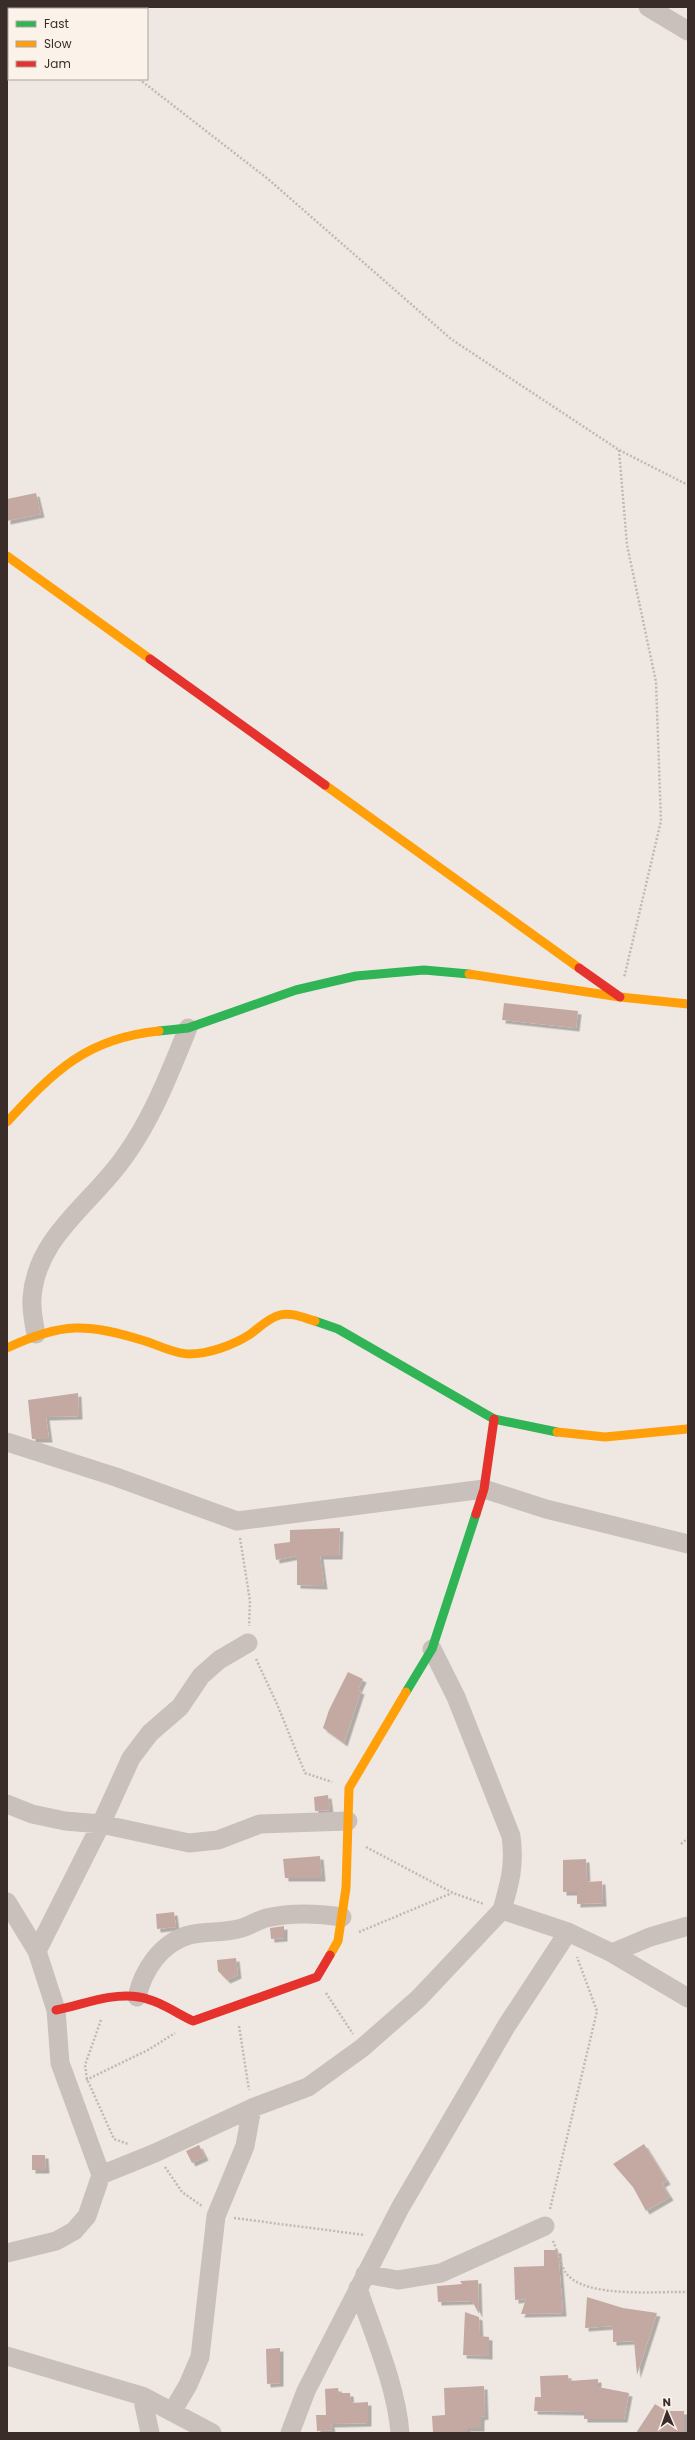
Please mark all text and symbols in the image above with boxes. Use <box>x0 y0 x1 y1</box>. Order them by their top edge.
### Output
legend <box>8 8 148 80</box>
text: Fast <box>44 15 69 32</box>
text: Slow <box>44 35 72 52</box>
text: Jam <box>44 55 71 72</box>
north arrow <box>647 2392 687 2432</box>
text: N <box>662 2394 671 2410</box>

